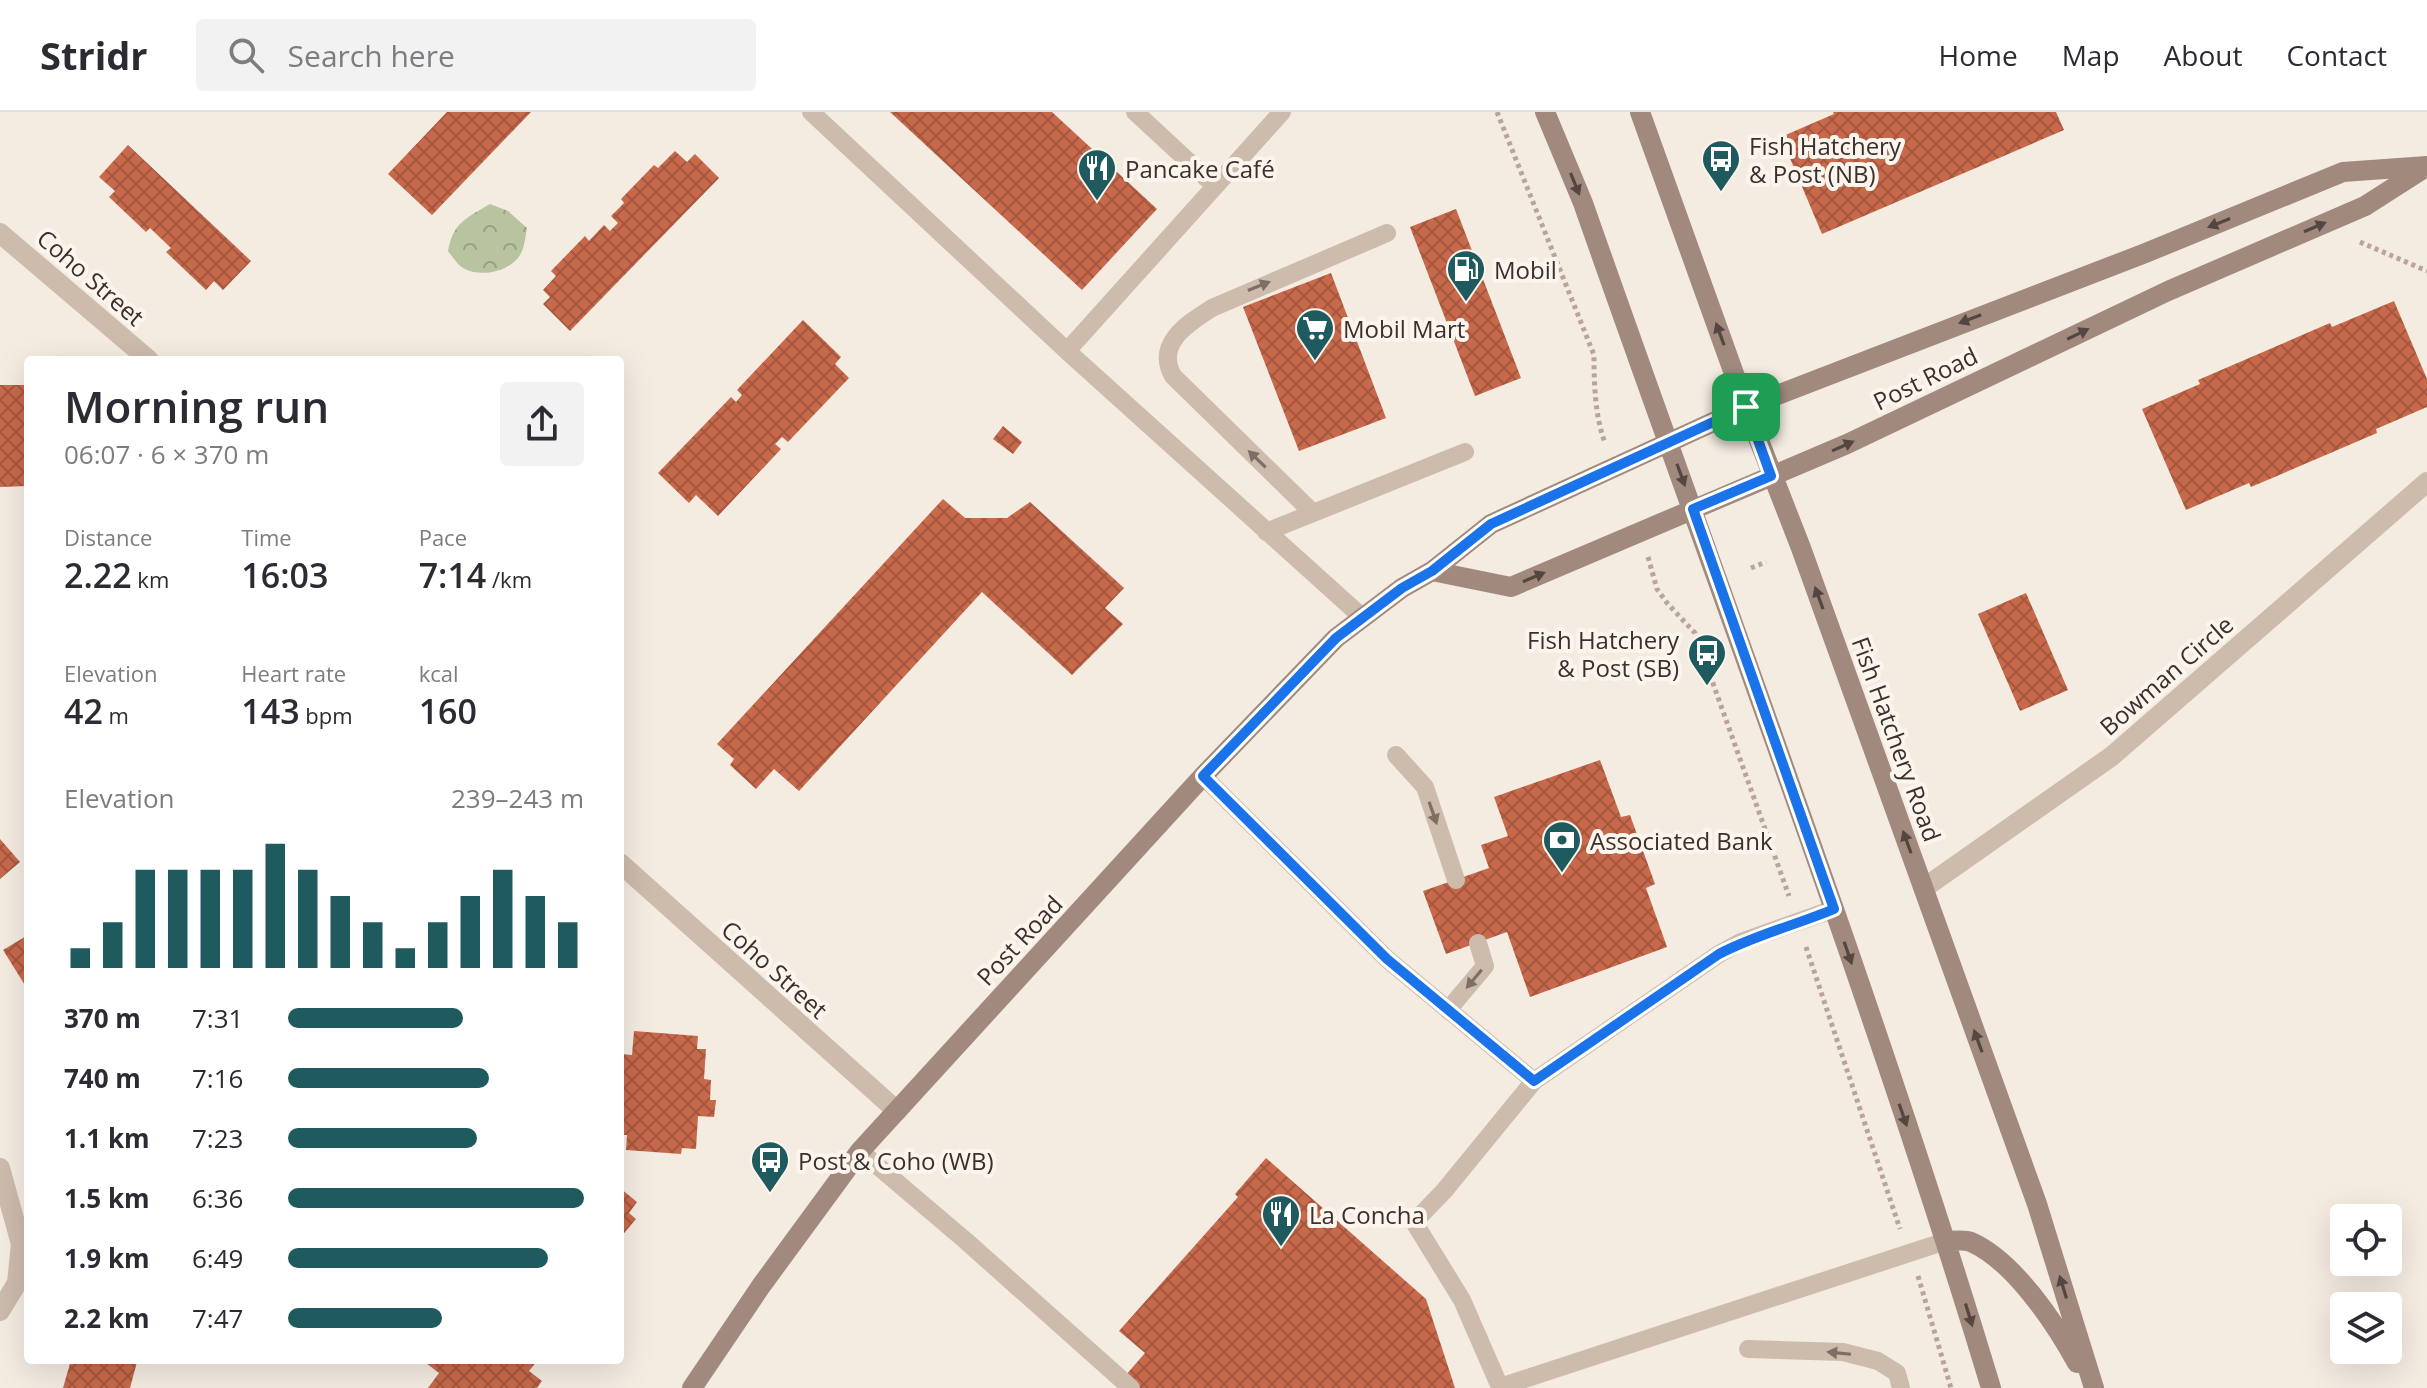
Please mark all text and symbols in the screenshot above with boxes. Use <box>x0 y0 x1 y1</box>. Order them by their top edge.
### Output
search box <box>196 19 756 91</box>
text: Stridr <box>40 29 148 81</box>
icon: search <box>224 33 268 77</box>
text: Search here <box>288 35 455 76</box>
text: Home <box>1939 36 2018 74</box>
text: Map <box>2062 36 2120 74</box>
text: About <box>2164 36 2242 74</box>
text: Contact <box>2286 36 2387 74</box>
place label: Fish Hatchery & Post (NB) <box>1749 129 1902 190</box>
bus stop icon: Fish Hatchery & Post (NB) <box>1700 138 1742 193</box>
restaurant icon: Pancake Café <box>1076 147 1118 202</box>
place label: Pancake Café <box>1125 152 1275 185</box>
one-way arrow <box>1569 172 1582 196</box>
one-way arrow <box>2207 216 2231 229</box>
street label: Coho Street <box>30 221 152 333</box>
one-way arrow <box>2303 221 2327 234</box>
fuel station icon: Mobil <box>1445 248 1487 303</box>
place label: Mobil <box>1494 253 1557 286</box>
one-way arrow <box>1247 279 1271 292</box>
supermarket icon: Mobil Mart <box>1294 307 1336 362</box>
place label: Mobil Mart <box>1343 312 1465 345</box>
one-way arrow <box>1958 313 1982 326</box>
one-way arrow <box>1713 322 1725 346</box>
one-way arrow <box>2066 327 2090 341</box>
street label: Post Road <box>1867 339 1983 417</box>
pin <box>1712 373 1780 441</box>
text: Morning run <box>64 376 329 436</box>
button: share <box>500 382 584 466</box>
icon: arrive <box>1724 385 1768 429</box>
text: 06:07 · 6 × 370 m <box>64 436 269 472</box>
one-way arrow <box>1831 439 1855 452</box>
one-way arrow <box>1248 450 1267 469</box>
one-way arrow <box>1675 464 1687 488</box>
text: Distance <box>64 522 152 552</box>
text: Time <box>241 522 292 552</box>
text: Pace <box>419 522 467 552</box>
text: 2.22 <box>64 552 132 598</box>
text: 16:03 <box>241 552 328 598</box>
text: 7:14 <box>419 552 486 598</box>
text: km <box>132 564 169 594</box>
text: /km <box>486 564 532 594</box>
one-way arrow <box>1522 570 1546 583</box>
one-way arrow <box>1812 586 1824 610</box>
street label: Bowman Circle <box>2092 608 2240 742</box>
place label: Fish Hatchery & Post (SB) <box>1527 623 1680 684</box>
bus stop icon: Fish Hatchery & Post (SB) <box>1686 632 1728 687</box>
street label: Fish Hatchery Road <box>1845 632 1949 846</box>
text: Elevation <box>64 658 157 688</box>
text: Heart rate <box>241 658 346 688</box>
text: kcal <box>419 658 459 688</box>
text: 42 <box>64 688 103 734</box>
text: 143 <box>241 688 300 734</box>
text: 160 <box>419 688 477 734</box>
text: m <box>103 700 129 730</box>
text: bpm <box>300 700 353 730</box>
text: Elevation <box>64 780 174 816</box>
text: 239–243 m <box>451 780 584 816</box>
one-way arrow <box>1428 801 1440 825</box>
bank icon: Associated Bank <box>1541 819 1583 874</box>
place label: Associated Bank <box>1590 824 1773 857</box>
one-way arrow <box>1900 830 1913 854</box>
street label: Post Road <box>969 888 1069 992</box>
street label: Coho Street <box>715 913 835 1025</box>
one-way arrow <box>1843 941 1855 965</box>
one-way arrow <box>1466 968 1483 988</box>
text: 370 m <box>64 1000 141 1036</box>
text: 7:31 <box>192 1000 243 1036</box>
one-way arrow <box>1971 1029 1984 1053</box>
text: 740 m <box>64 1060 141 1096</box>
text: 7:16 <box>192 1060 243 1096</box>
one-way arrow <box>1898 1103 1910 1127</box>
text: 1.1 km <box>64 1120 150 1156</box>
text: 7:23 <box>192 1120 243 1156</box>
bus stop icon: Post & Coho (WB) <box>749 1139 791 1194</box>
place label: Post & Coho (WB) <box>798 1144 994 1177</box>
text: 1.5 km <box>64 1180 150 1216</box>
text: 6:36 <box>192 1180 243 1216</box>
restaurant icon: La Concha <box>1260 1193 1302 1248</box>
place label: La Concha <box>1309 1198 1425 1231</box>
map controls <box>2330 1204 2402 1364</box>
button: locate <box>2330 1204 2402 1276</box>
text: 1.9 km <box>64 1240 150 1276</box>
text: 6:49 <box>192 1240 243 1276</box>
one-way arrow <box>2056 1274 2068 1298</box>
button: layers <box>2330 1292 2402 1364</box>
text: 2.2 km <box>64 1300 150 1336</box>
text: 7:47 <box>192 1300 243 1336</box>
one-way arrow <box>1963 1303 1976 1327</box>
one-way arrow <box>1826 1347 1851 1360</box>

